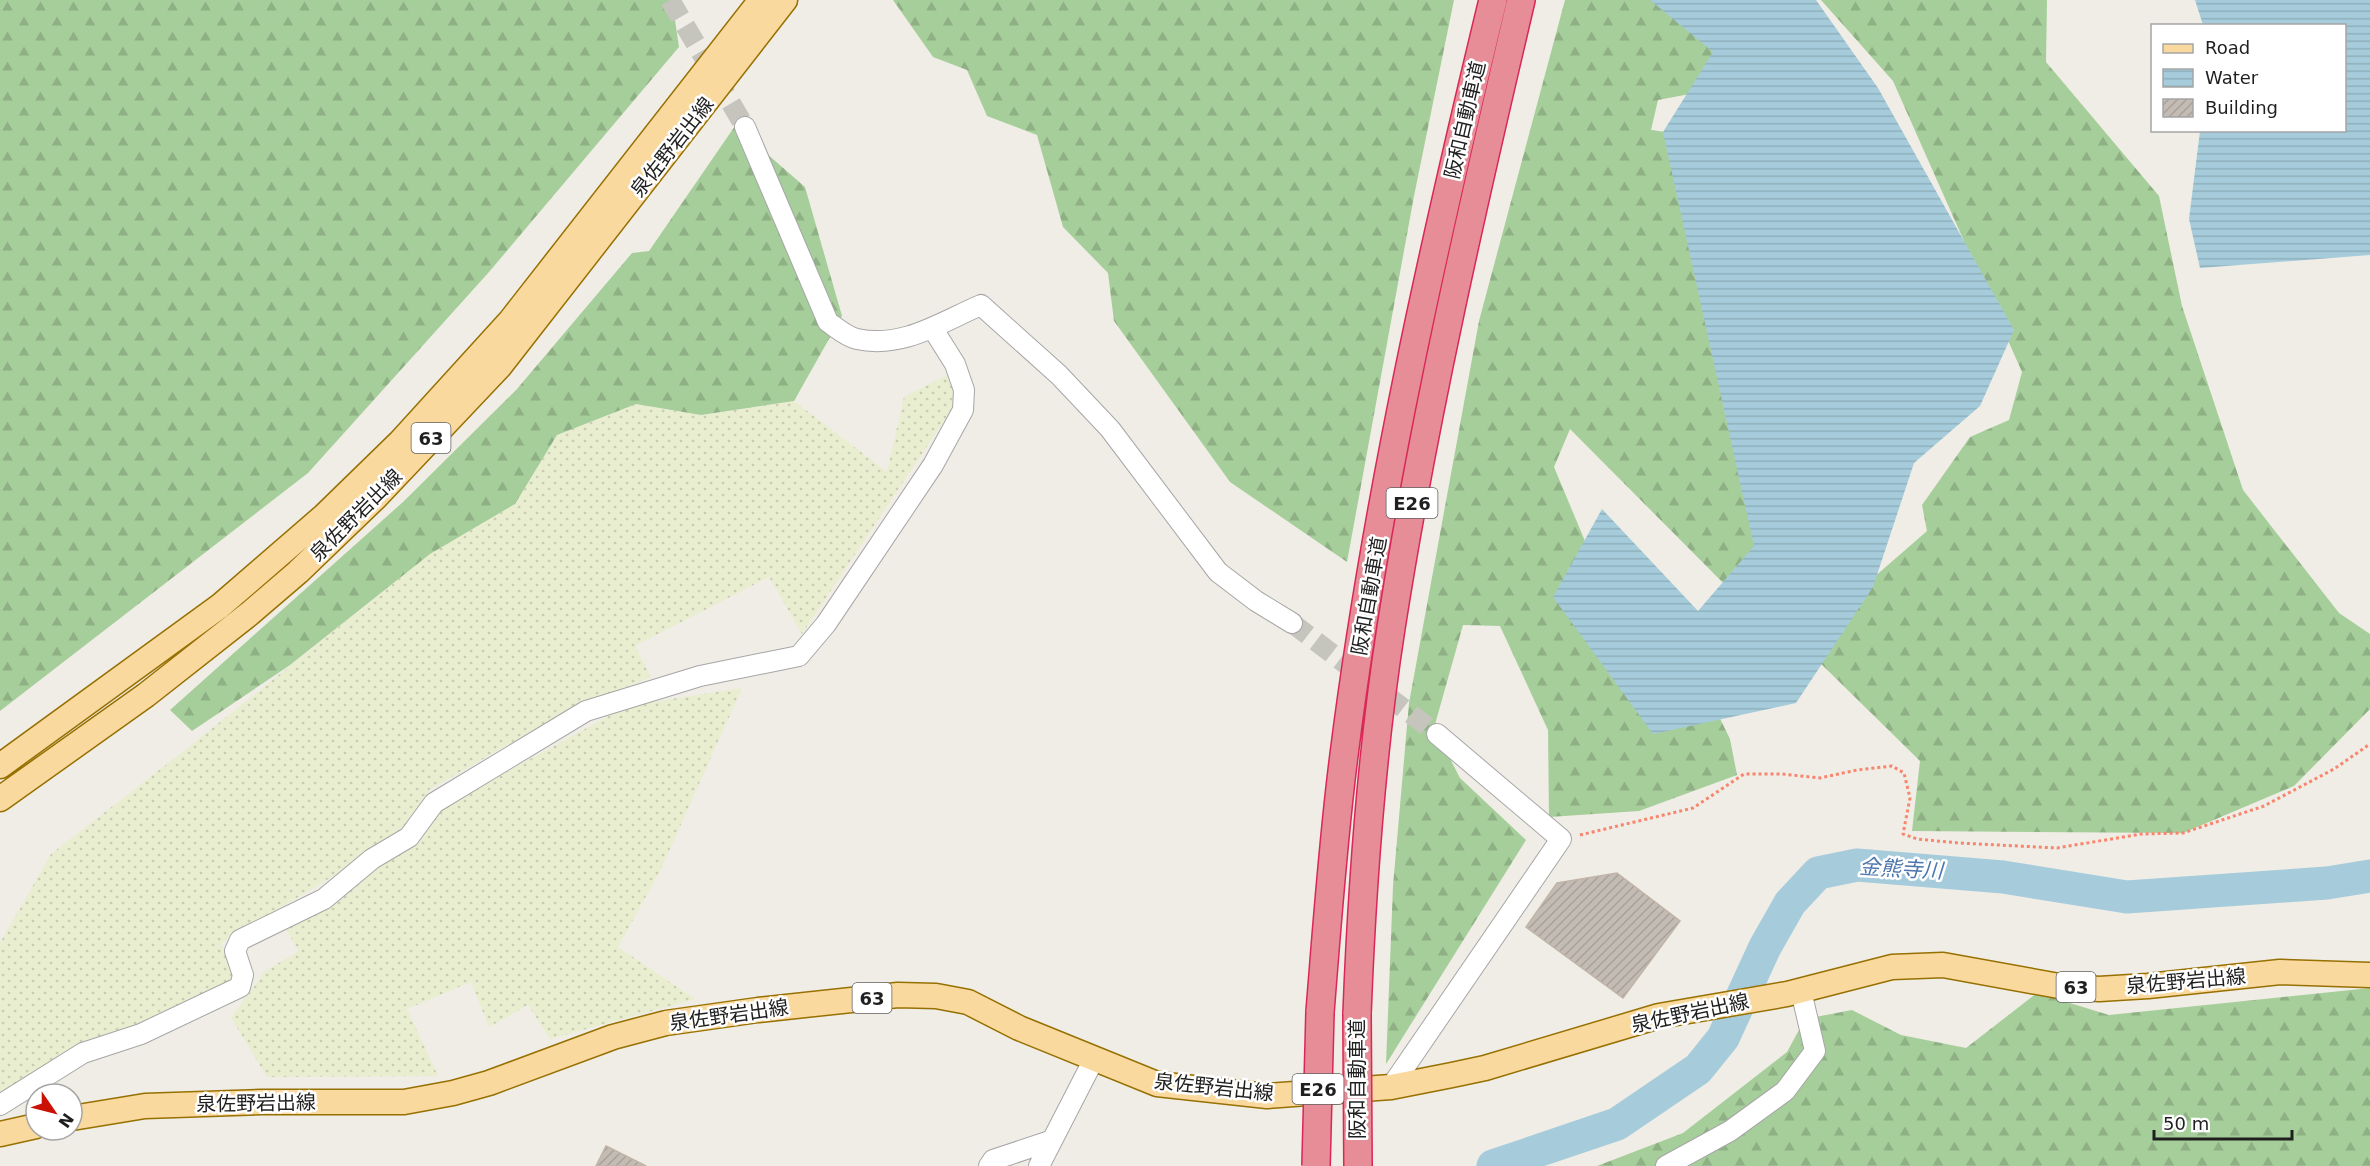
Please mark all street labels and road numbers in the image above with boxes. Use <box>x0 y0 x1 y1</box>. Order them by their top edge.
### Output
street label: 阪和自動車道 <box>1440 59 1490 181</box>
street label: 泉佐野岩出線 <box>626 92 718 202</box>
road number: 63 <box>412 423 450 453</box>
street label: 泉佐野岩出線 <box>305 464 407 566</box>
road number: E26 <box>1386 488 1438 518</box>
street label: 阪和自動車道 <box>1347 535 1391 657</box>
street label: 泉佐野岩出線 <box>2125 964 2247 998</box>
road number: 63 <box>2056 972 2096 1002</box>
road number: 63 <box>852 983 892 1013</box>
street label: 泉佐野岩出線 <box>1629 989 1751 1037</box>
street label: 泉佐野岩出線 <box>668 995 790 1035</box>
street label: 阪和自動車道 <box>1345 1019 1369 1139</box>
street label: 泉佐野岩出線 <box>1153 1069 1275 1105</box>
road number: E26 <box>1292 1074 1344 1104</box>
street label: 泉佐野岩出線 <box>196 1090 316 1116</box>

